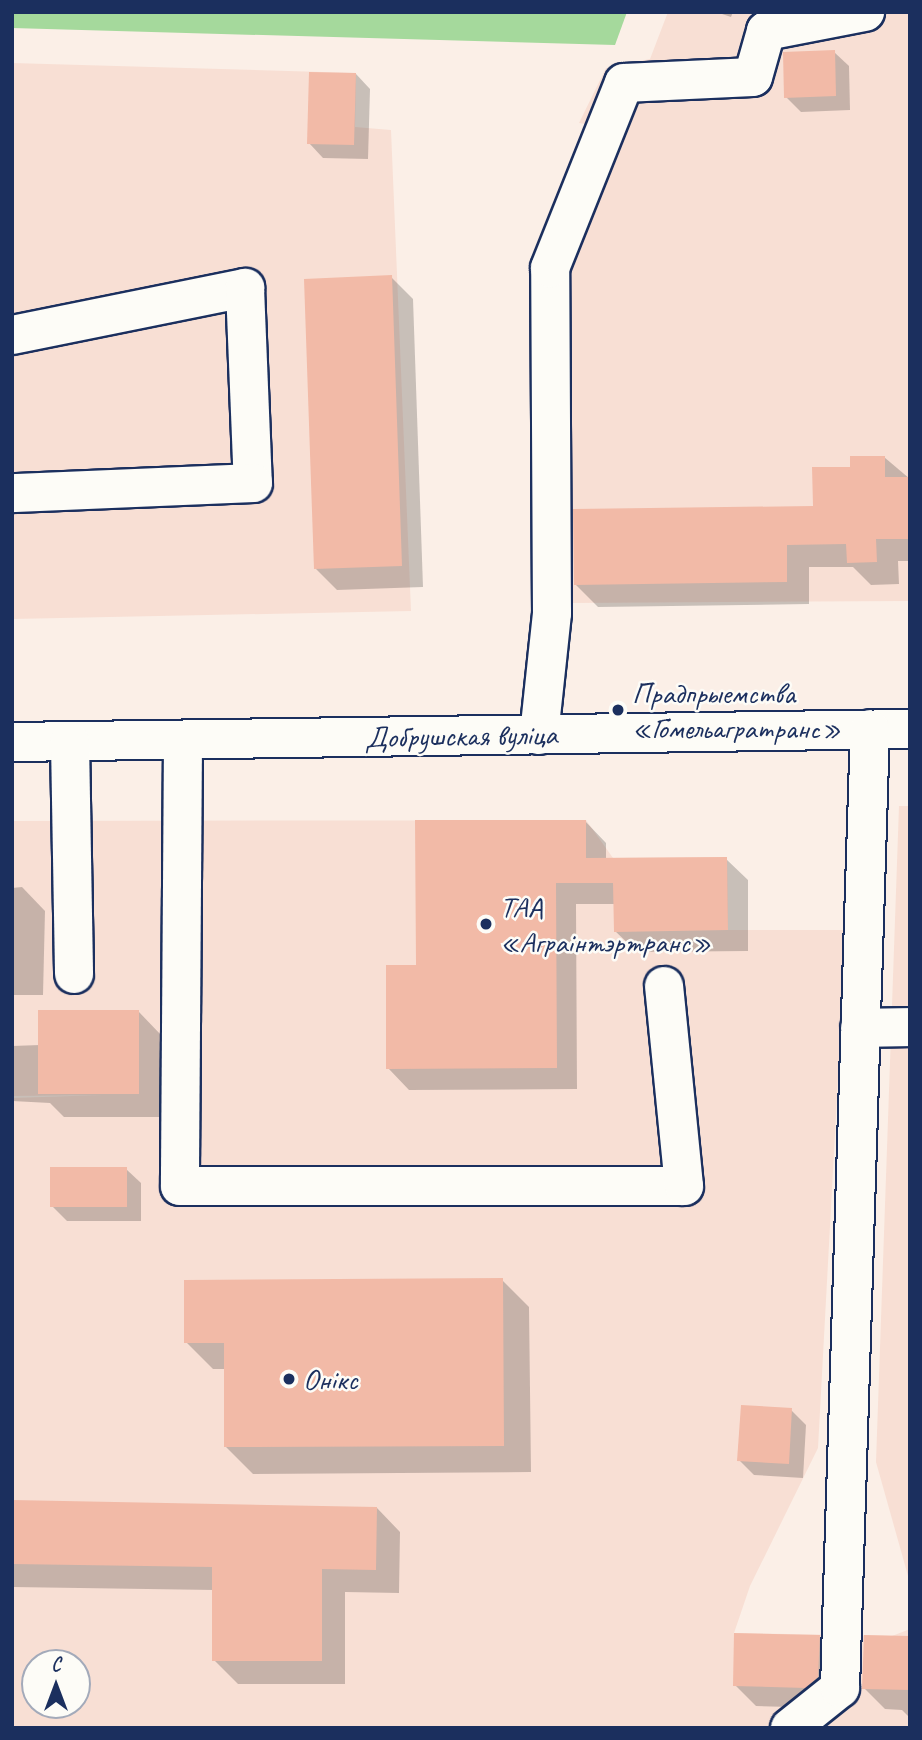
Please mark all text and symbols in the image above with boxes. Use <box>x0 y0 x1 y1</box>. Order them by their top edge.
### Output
place label: Прадпрыемства «Гомельагратранс» <box>632 675 841 746</box>
marker: Прадпрыемства «Гомельагратранс» <box>610 702 626 718</box>
street label: Добрушская вуліца <box>365 716 557 756</box>
place label: ТАА «Аграінтэртранс» <box>500 889 711 960</box>
marker: ТАА «Аграінтэртранс» <box>478 916 494 932</box>
place label: Онікс <box>303 1361 357 1397</box>
marker: Онікс <box>281 1371 297 1387</box>
north arrow <box>21 1649 91 1719</box>
text: С <box>51 1653 61 1677</box>

